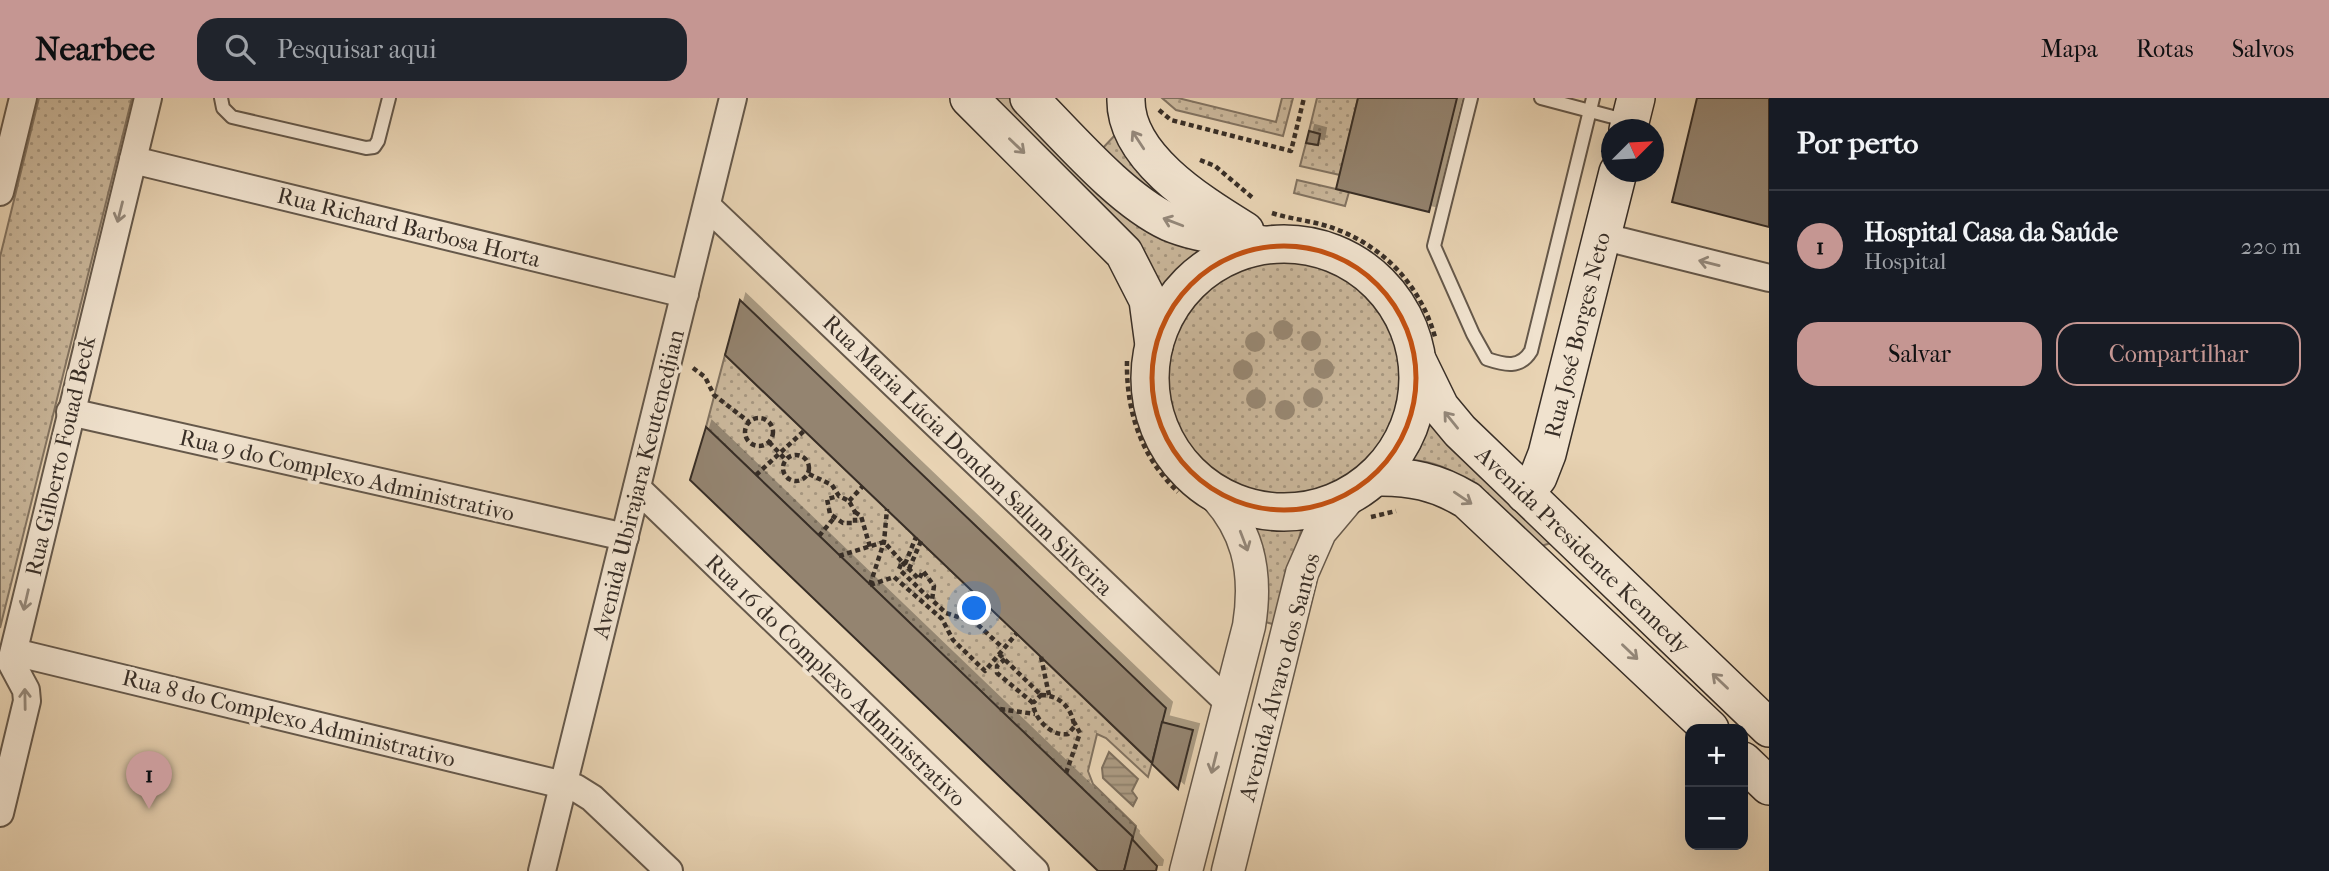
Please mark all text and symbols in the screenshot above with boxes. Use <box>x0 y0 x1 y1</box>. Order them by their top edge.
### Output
search box <box>197 18 687 81</box>
text: Nearbee <box>35 30 155 69</box>
icon: search <box>221 30 259 68</box>
text: Pesquisar aqui <box>277 34 437 65</box>
text: Mapa <box>2041 35 2098 63</box>
text: Rotas <box>2136 35 2194 63</box>
text: Salvos <box>2232 35 2294 63</box>
north arrow <box>1601 119 1664 182</box>
text: Por perto <box>1797 126 1919 161</box>
one-way arrow <box>1131 131 1145 151</box>
one-way arrow <box>1009 137 1026 154</box>
street label: Rua Richard Barbosa Horta <box>275 182 544 273</box>
one-way arrow <box>113 200 126 223</box>
one-way arrow <box>1162 215 1184 228</box>
text: Hospital Casa da Saúde <box>1864 217 2118 248</box>
street label: Rua José Borges Neto <box>1539 229 1616 441</box>
text: 1 <box>1816 233 1824 260</box>
text: 220 m <box>2241 233 2301 260</box>
text: Hospital <box>1864 248 1946 275</box>
one-way arrow <box>1698 256 1721 269</box>
street label: Rua Maria Lúcia Dondon Salum Silveira <box>817 309 1119 602</box>
button: Salvar <box>1797 322 2042 386</box>
button: Compartilhar <box>2056 322 2301 386</box>
street label: Avenida Ubirajara Keutenedjian <box>587 326 690 643</box>
street label: Rua Gilberto Fouad Beck <box>20 332 101 579</box>
one-way arrow <box>1443 412 1458 430</box>
street label: Rua 9 do Complexo Administrativo <box>177 424 517 527</box>
street label: Avenida Presidente Kennedy <box>1469 440 1696 660</box>
one-way arrow <box>1453 491 1472 506</box>
one-way arrow <box>1239 530 1252 552</box>
street label: Rua 16 do Complexo Administrativo <box>700 549 971 812</box>
street label: Avenida Álvaro dos Santos <box>1233 550 1326 805</box>
one-way arrow <box>19 588 32 610</box>
your location <box>957 591 991 625</box>
one-way arrow <box>1621 644 1638 661</box>
street label: Rua 8 do Complexo Administrativo <box>120 664 458 773</box>
one-way arrow <box>1712 672 1729 689</box>
one-way arrow <box>18 688 31 711</box>
map controls <box>1685 724 1748 850</box>
button: + <box>1685 724 1748 787</box>
pin: 1 <box>126 751 172 809</box>
one-way arrow <box>1207 751 1220 774</box>
button: − <box>1685 787 1748 850</box>

